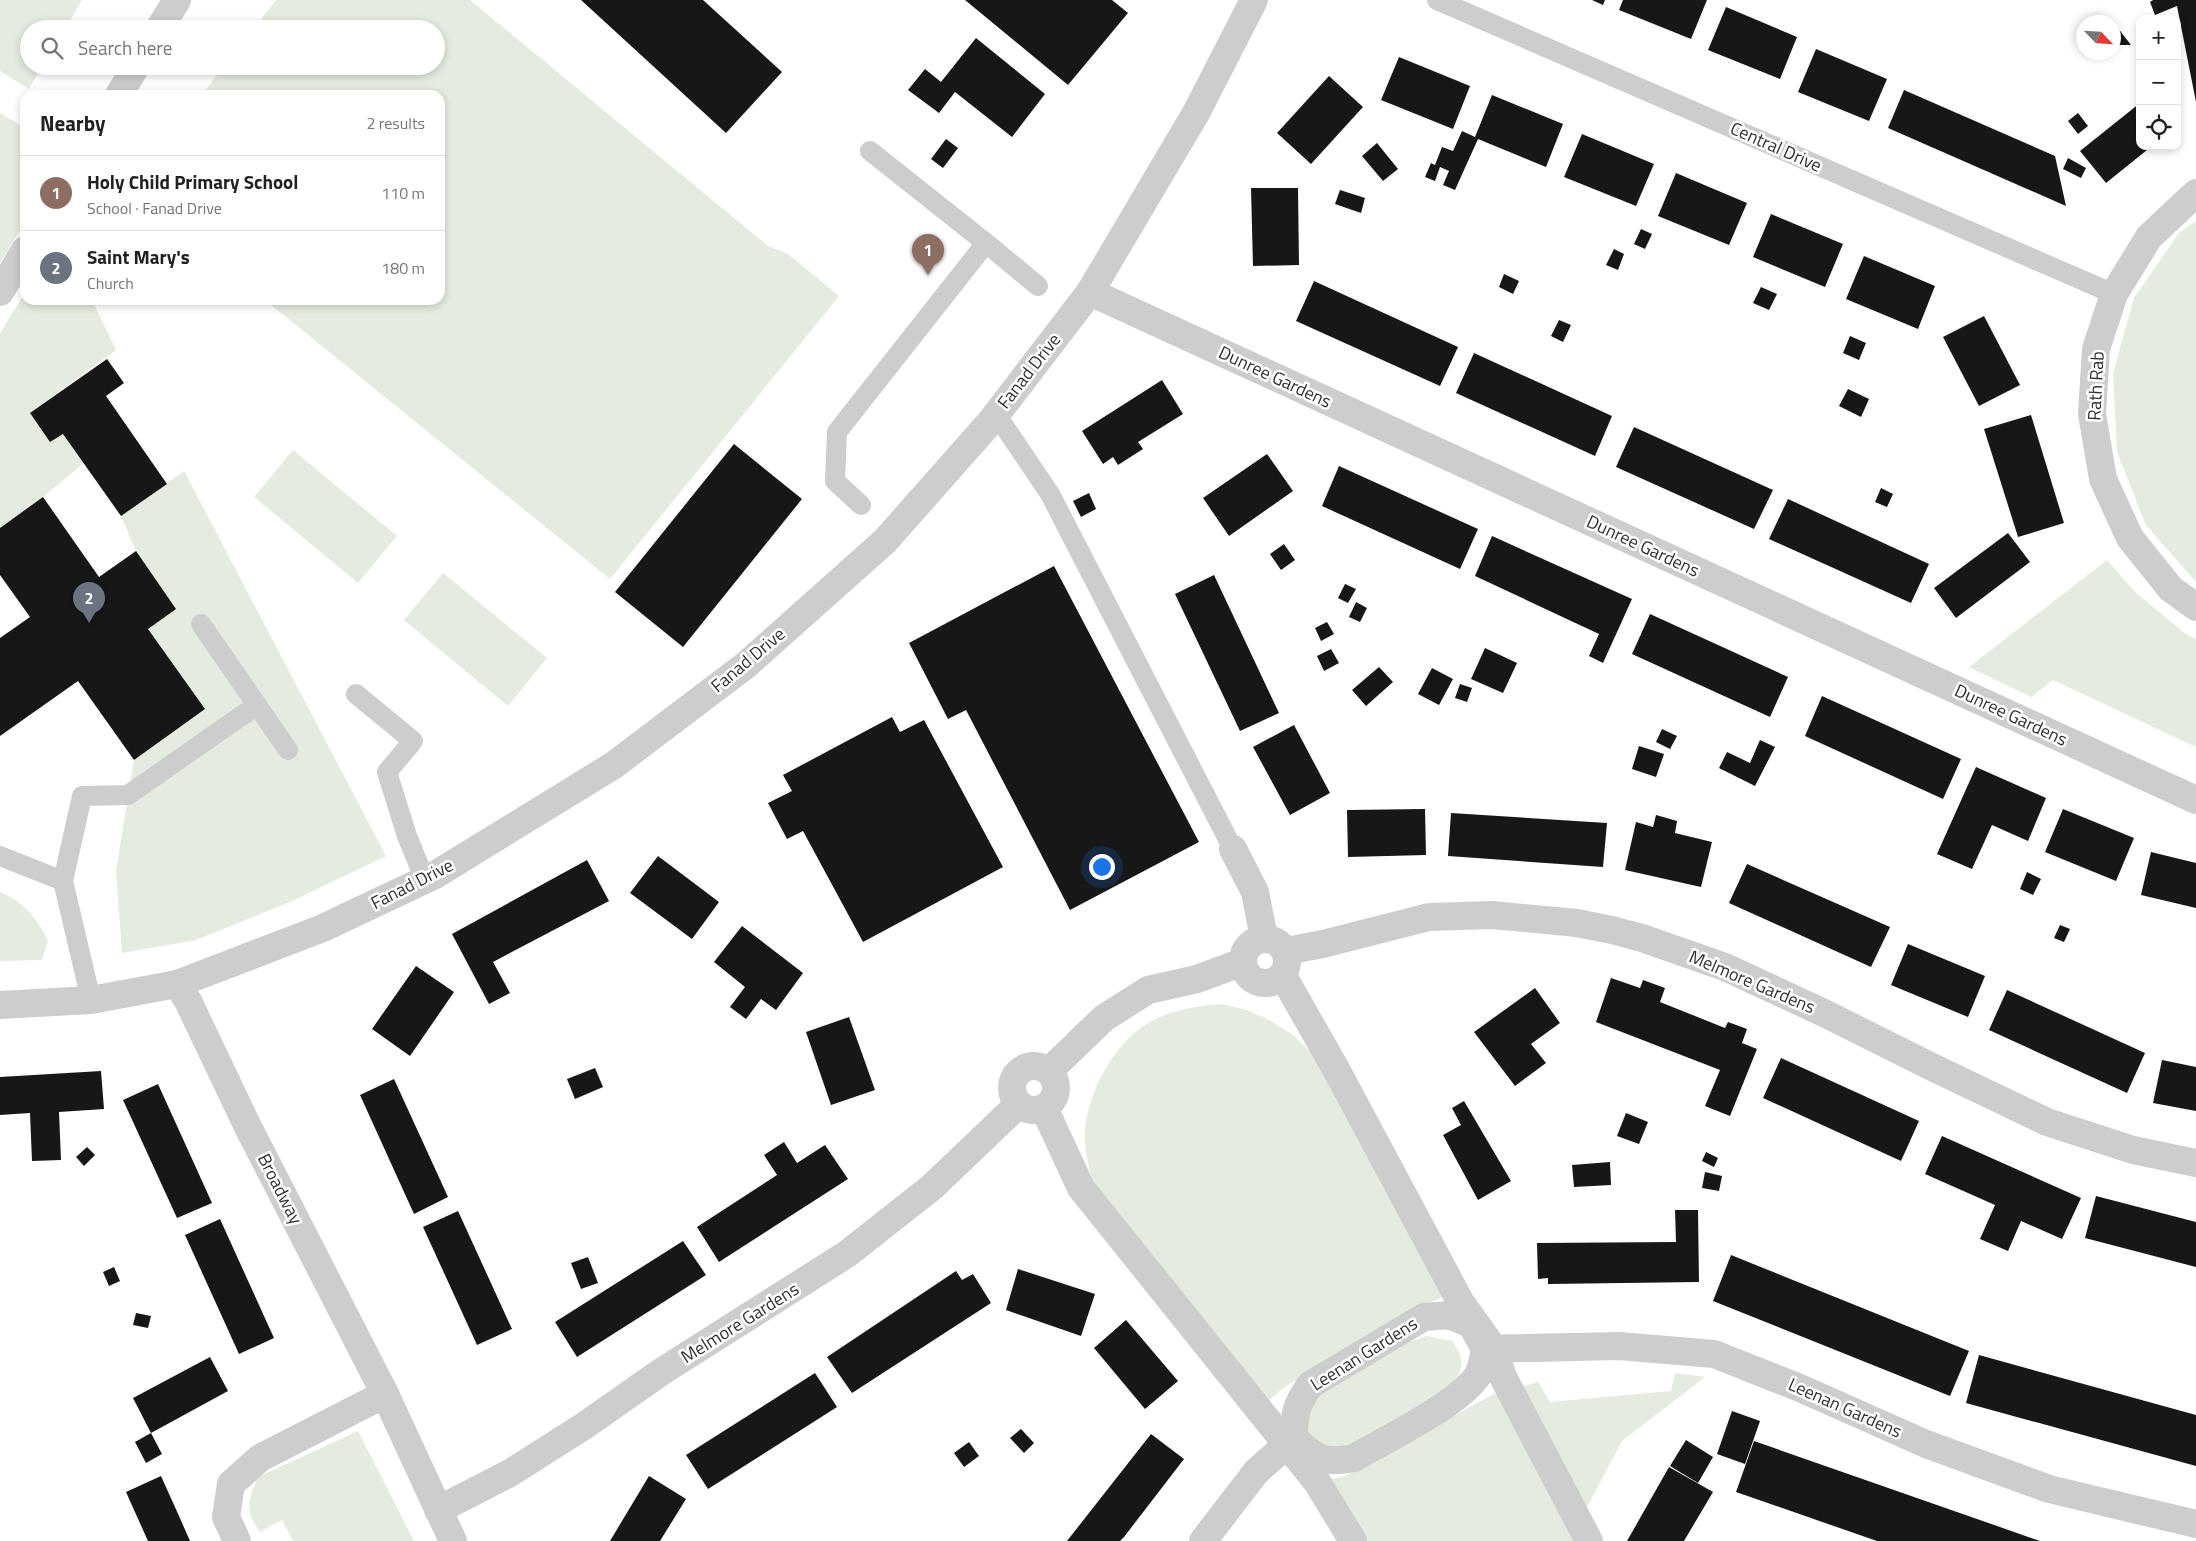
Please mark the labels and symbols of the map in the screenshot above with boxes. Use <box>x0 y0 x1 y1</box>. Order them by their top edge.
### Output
north arrow <box>2076 15 2121 60</box>
street label: Central Drive <box>1726 114 1826 179</box>
pin: 1 <box>912 234 944 275</box>
street label: Fanad Drive <box>990 327 1067 414</box>
street label: Dunree Gardens <box>1214 339 1336 415</box>
street label: Rath Rab <box>2080 351 2111 421</box>
street label: Dunree Gardens <box>1582 508 1704 584</box>
pin: 2 <box>73 582 105 623</box>
street label: Fanad Drive <box>705 621 791 699</box>
street label: Dunree Gardens <box>1950 677 2072 753</box>
street label: Fanad Drive <box>366 851 458 916</box>
your location <box>1089 854 1115 880</box>
street label: Melmore Gardens <box>1685 943 1819 1020</box>
street label: Broadway <box>251 1149 310 1229</box>
street label: Melmore Gardens <box>675 1275 804 1370</box>
street label: Leenan Gardens <box>1305 1310 1423 1397</box>
street label: Leenan Gardens <box>1784 1370 1906 1445</box>

